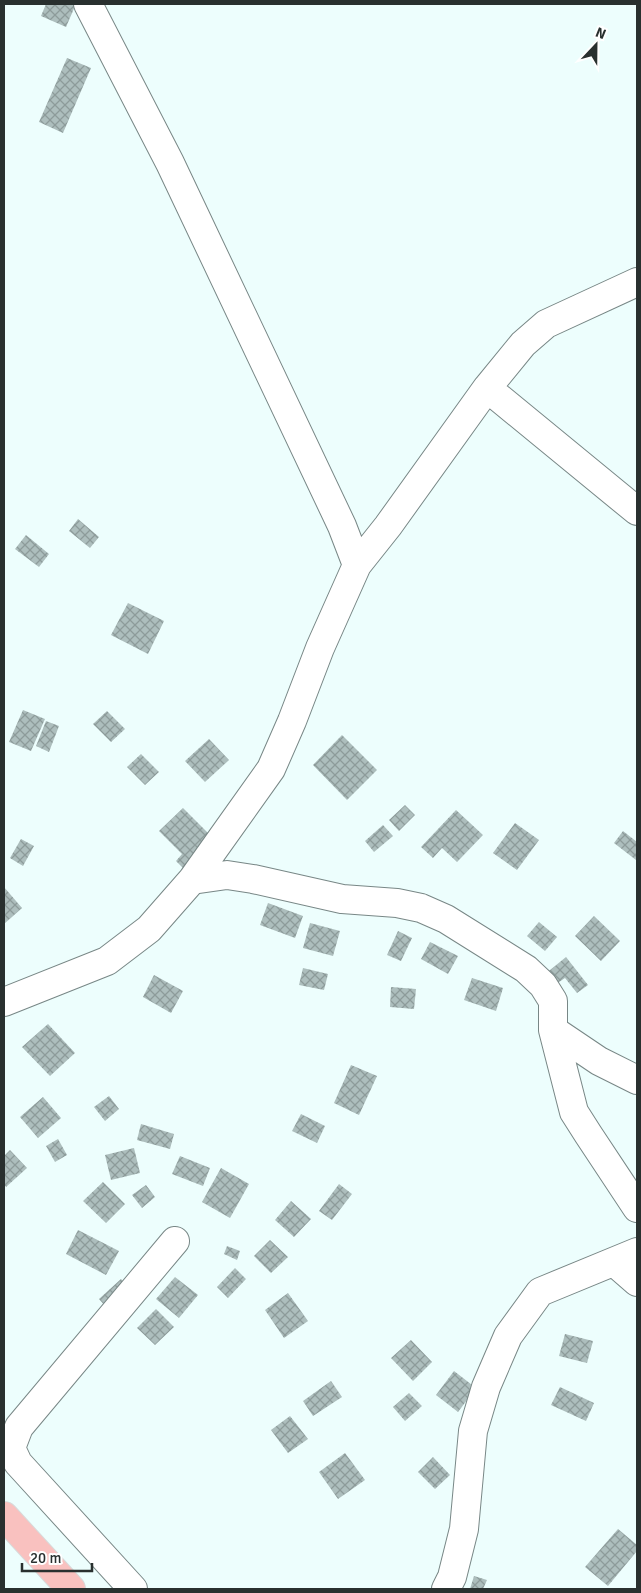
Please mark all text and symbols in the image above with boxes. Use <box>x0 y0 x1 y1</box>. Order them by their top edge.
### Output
north arrow <box>571 20 621 70</box>
text: N <box>593 24 608 43</box>
scale bar <box>22 1540 92 1572</box>
text: 20 m <box>30 1549 61 1567</box>

